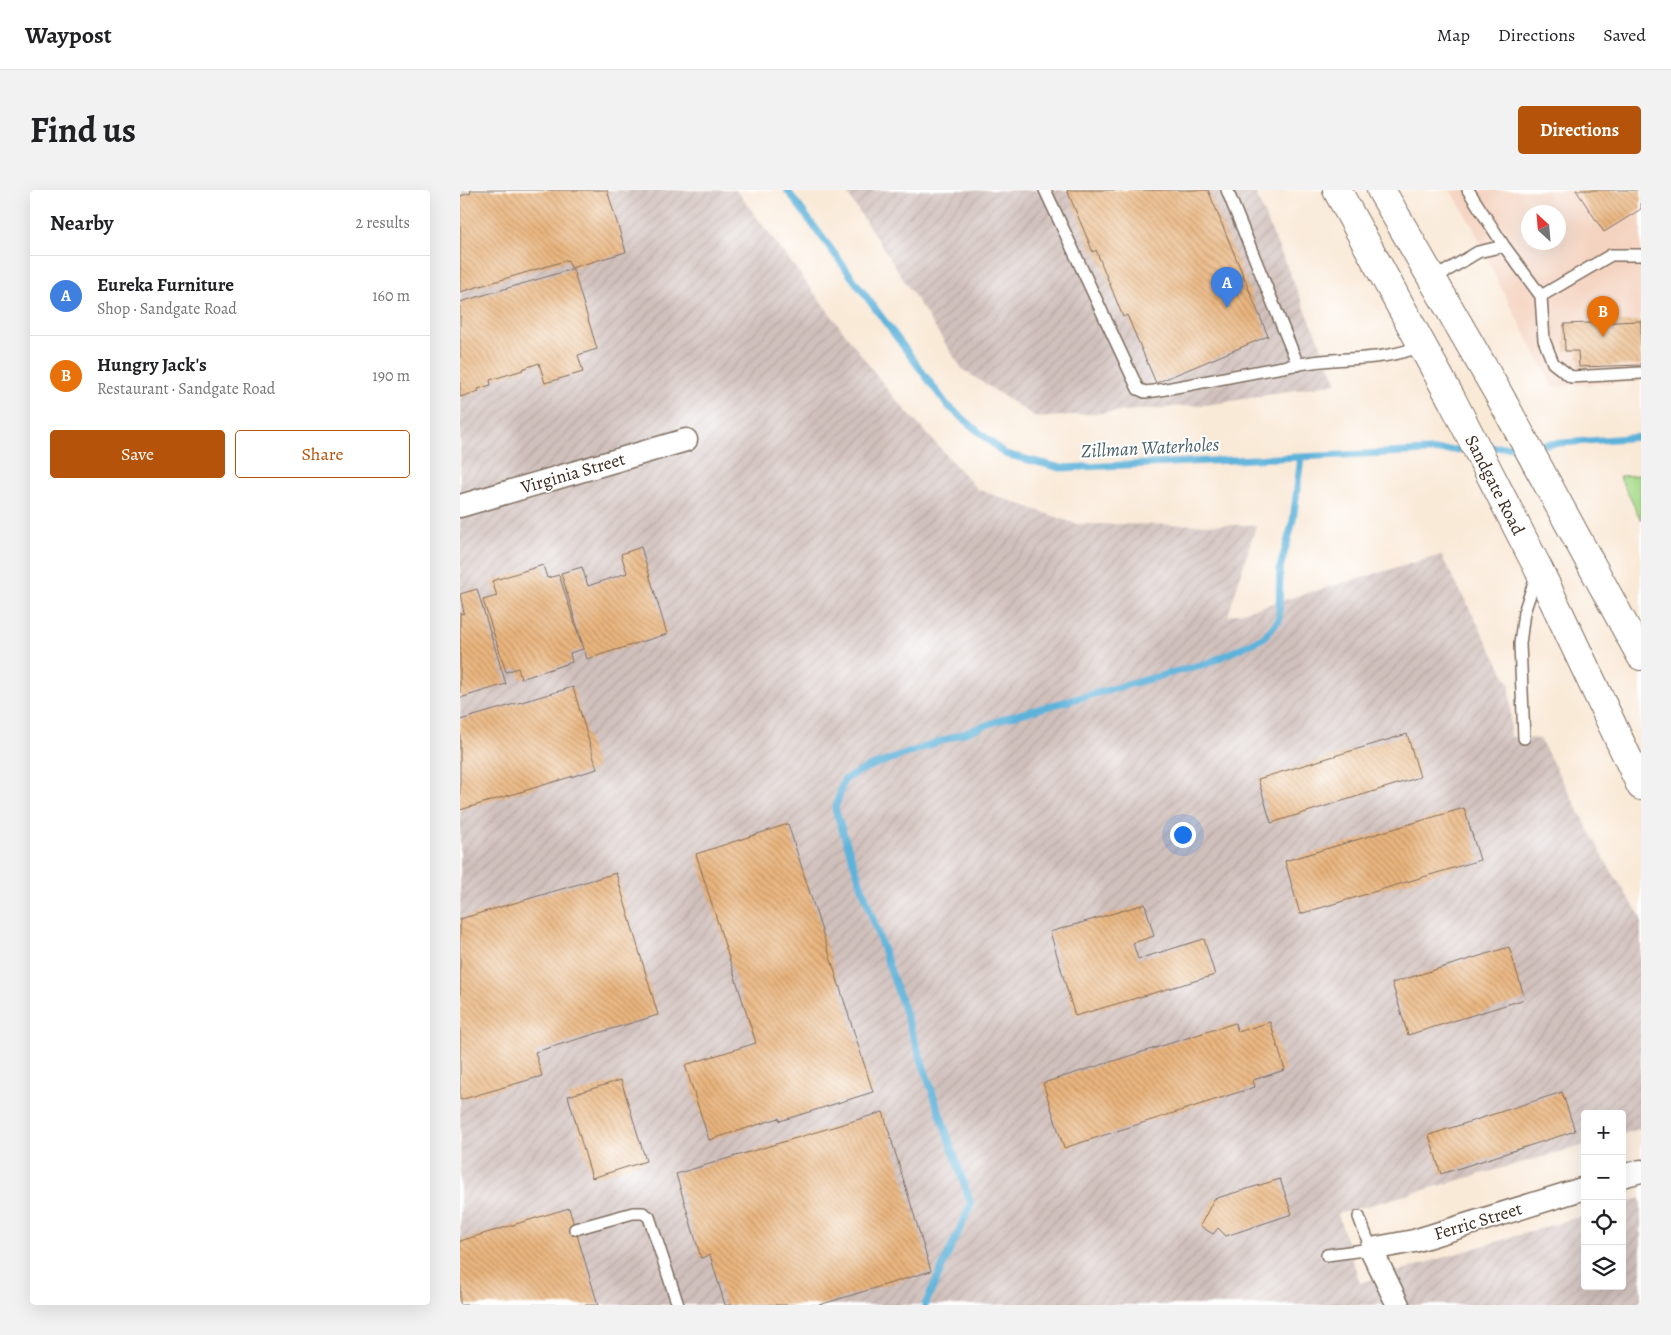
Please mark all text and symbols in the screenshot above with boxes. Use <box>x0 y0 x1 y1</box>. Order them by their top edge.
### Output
text: Waypost <box>25 19 112 51</box>
text: Map <box>1437 23 1470 47</box>
text: Directions <box>1498 23 1575 47</box>
text: Saved <box>1603 23 1646 47</box>
text: Find us <box>30 106 136 154</box>
button: Directions <box>1518 106 1641 154</box>
north arrow <box>1521 205 1566 250</box>
text: Nearby <box>50 209 113 237</box>
text: 2 results <box>355 212 410 234</box>
pin: A <box>1211 267 1243 308</box>
text: Eureka Furniture <box>97 272 234 298</box>
text: A <box>61 285 71 307</box>
text: 160 m <box>372 285 410 307</box>
pin: B <box>1587 296 1619 337</box>
text: Shop · Sandgate Road <box>97 298 237 320</box>
text: Hungry Jack's <box>97 352 207 378</box>
text: B <box>61 365 71 387</box>
text: 190 m <box>372 365 410 387</box>
text: Restaurant · Sandgate Road <box>97 378 275 400</box>
button: Save <box>50 430 225 478</box>
button: Share <box>235 430 410 478</box>
water label: Zillman Waterholes <box>1080 431 1220 465</box>
street label: Sandgate Road <box>1459 431 1531 539</box>
street label: Virginia Street <box>517 447 628 500</box>
your location <box>1170 822 1196 848</box>
map controls <box>1581 1110 1626 1290</box>
button: + <box>1581 1110 1626 1155</box>
button: − <box>1581 1155 1626 1200</box>
street label: Ferric Street <box>1431 1196 1525 1246</box>
button: locate <box>1581 1200 1626 1245</box>
button: layers <box>1581 1245 1626 1290</box>

